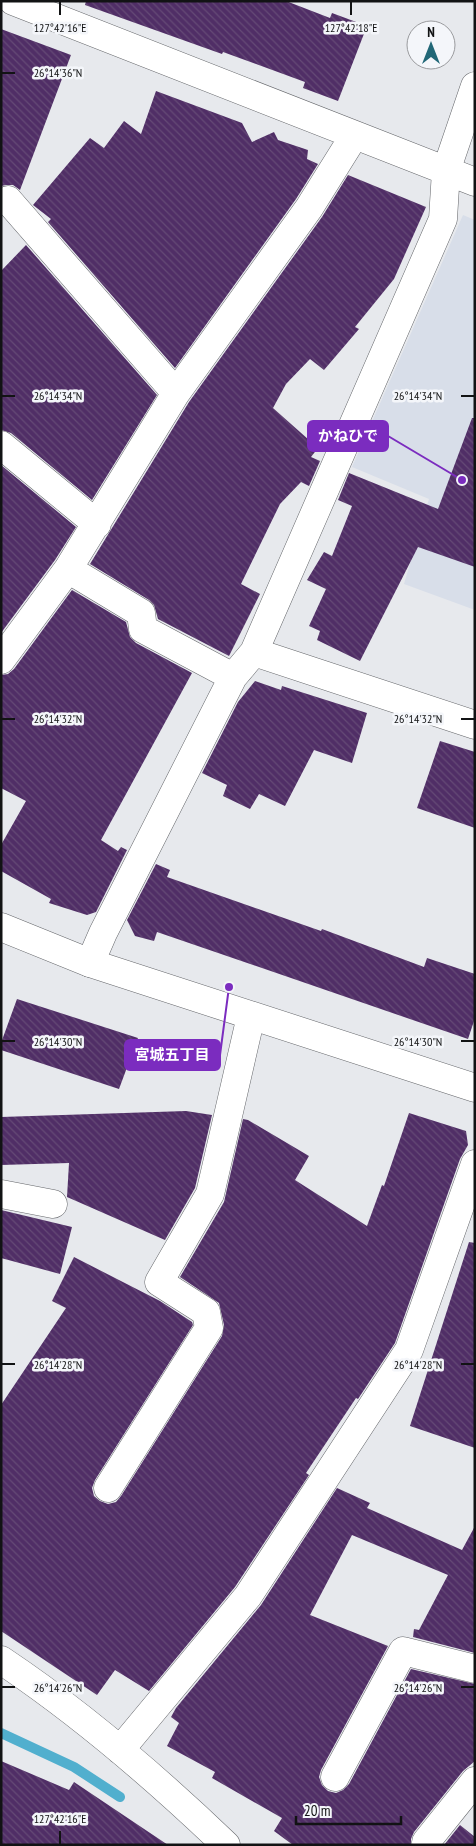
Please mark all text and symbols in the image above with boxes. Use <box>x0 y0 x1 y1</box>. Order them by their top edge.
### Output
text: 127°42'16"E <box>34 20 86 35</box>
text: 127°42'18"E <box>325 20 377 35</box>
north arrow <box>406 20 456 70</box>
text: N <box>427 23 435 41</box>
text: 26°14'36"N <box>34 65 82 80</box>
text: 26°14'34"N <box>34 388 82 403</box>
text: 26°14'34"N <box>394 388 442 403</box>
callout: かねひで <box>308 421 388 451</box>
text: かねひで <box>318 426 378 445</box>
text: 26°14'32"N <box>34 711 82 726</box>
text: 26°14'32"N <box>394 711 442 726</box>
text: 26°14'30"N <box>34 1034 82 1049</box>
text: 26°14'30"N <box>394 1034 442 1049</box>
callout: 宮城五丁目 <box>125 1040 220 1070</box>
text: 宮城五丁目 <box>134 1045 210 1064</box>
text: 26°14'28"N <box>34 1357 82 1372</box>
text: 26°14'28"N <box>394 1357 442 1372</box>
text: 26°14'26"N <box>34 1680 82 1695</box>
text: 26°14'26"N <box>394 1680 442 1695</box>
scale bar <box>296 1794 401 1826</box>
text: 20 m <box>304 1801 330 1820</box>
text: 127°42'16"E <box>34 1811 86 1826</box>

